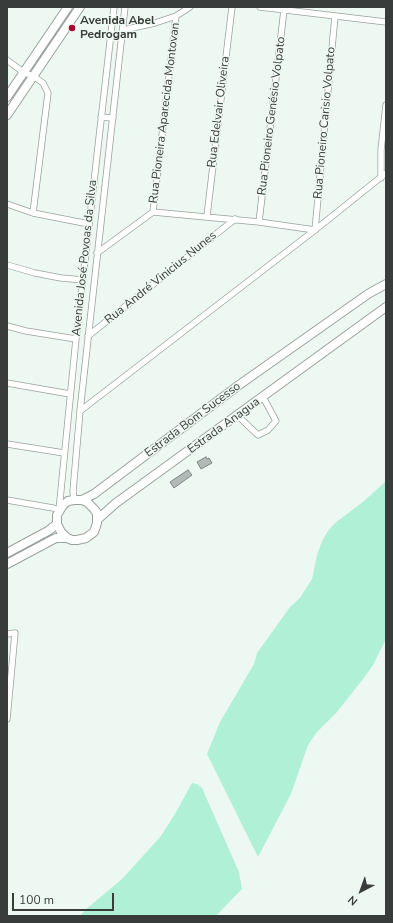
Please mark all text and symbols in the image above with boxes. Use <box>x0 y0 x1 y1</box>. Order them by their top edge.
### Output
place label: Avenida Abel Pedrogam <box>80 14 155 42</box>
street label: Rua Pioneira Aparecida Montovan <box>147 22 183 204</box>
marker: Avenida Abel Pedrogam <box>67 23 77 33</box>
street label: Rua Pioneiro Genésio Volpato <box>255 36 289 196</box>
street label: Rua Pioneiro Carisio Volpato <box>311 46 339 200</box>
street label: Rua Edelvair Oliveira <box>205 56 233 168</box>
street label: Avenida José Povoas da Silva <box>70 179 100 337</box>
street label: Rua André Vinicius Nunes <box>102 228 220 328</box>
street label: Estrada Bom Sucesso <box>142 379 244 461</box>
street label: Estrada Anagua <box>185 395 263 457</box>
north arrow <box>341 871 381 911</box>
scale bar <box>14 885 116 911</box>
text: 100 m <box>19 892 54 908</box>
text: N <box>345 892 361 909</box>

